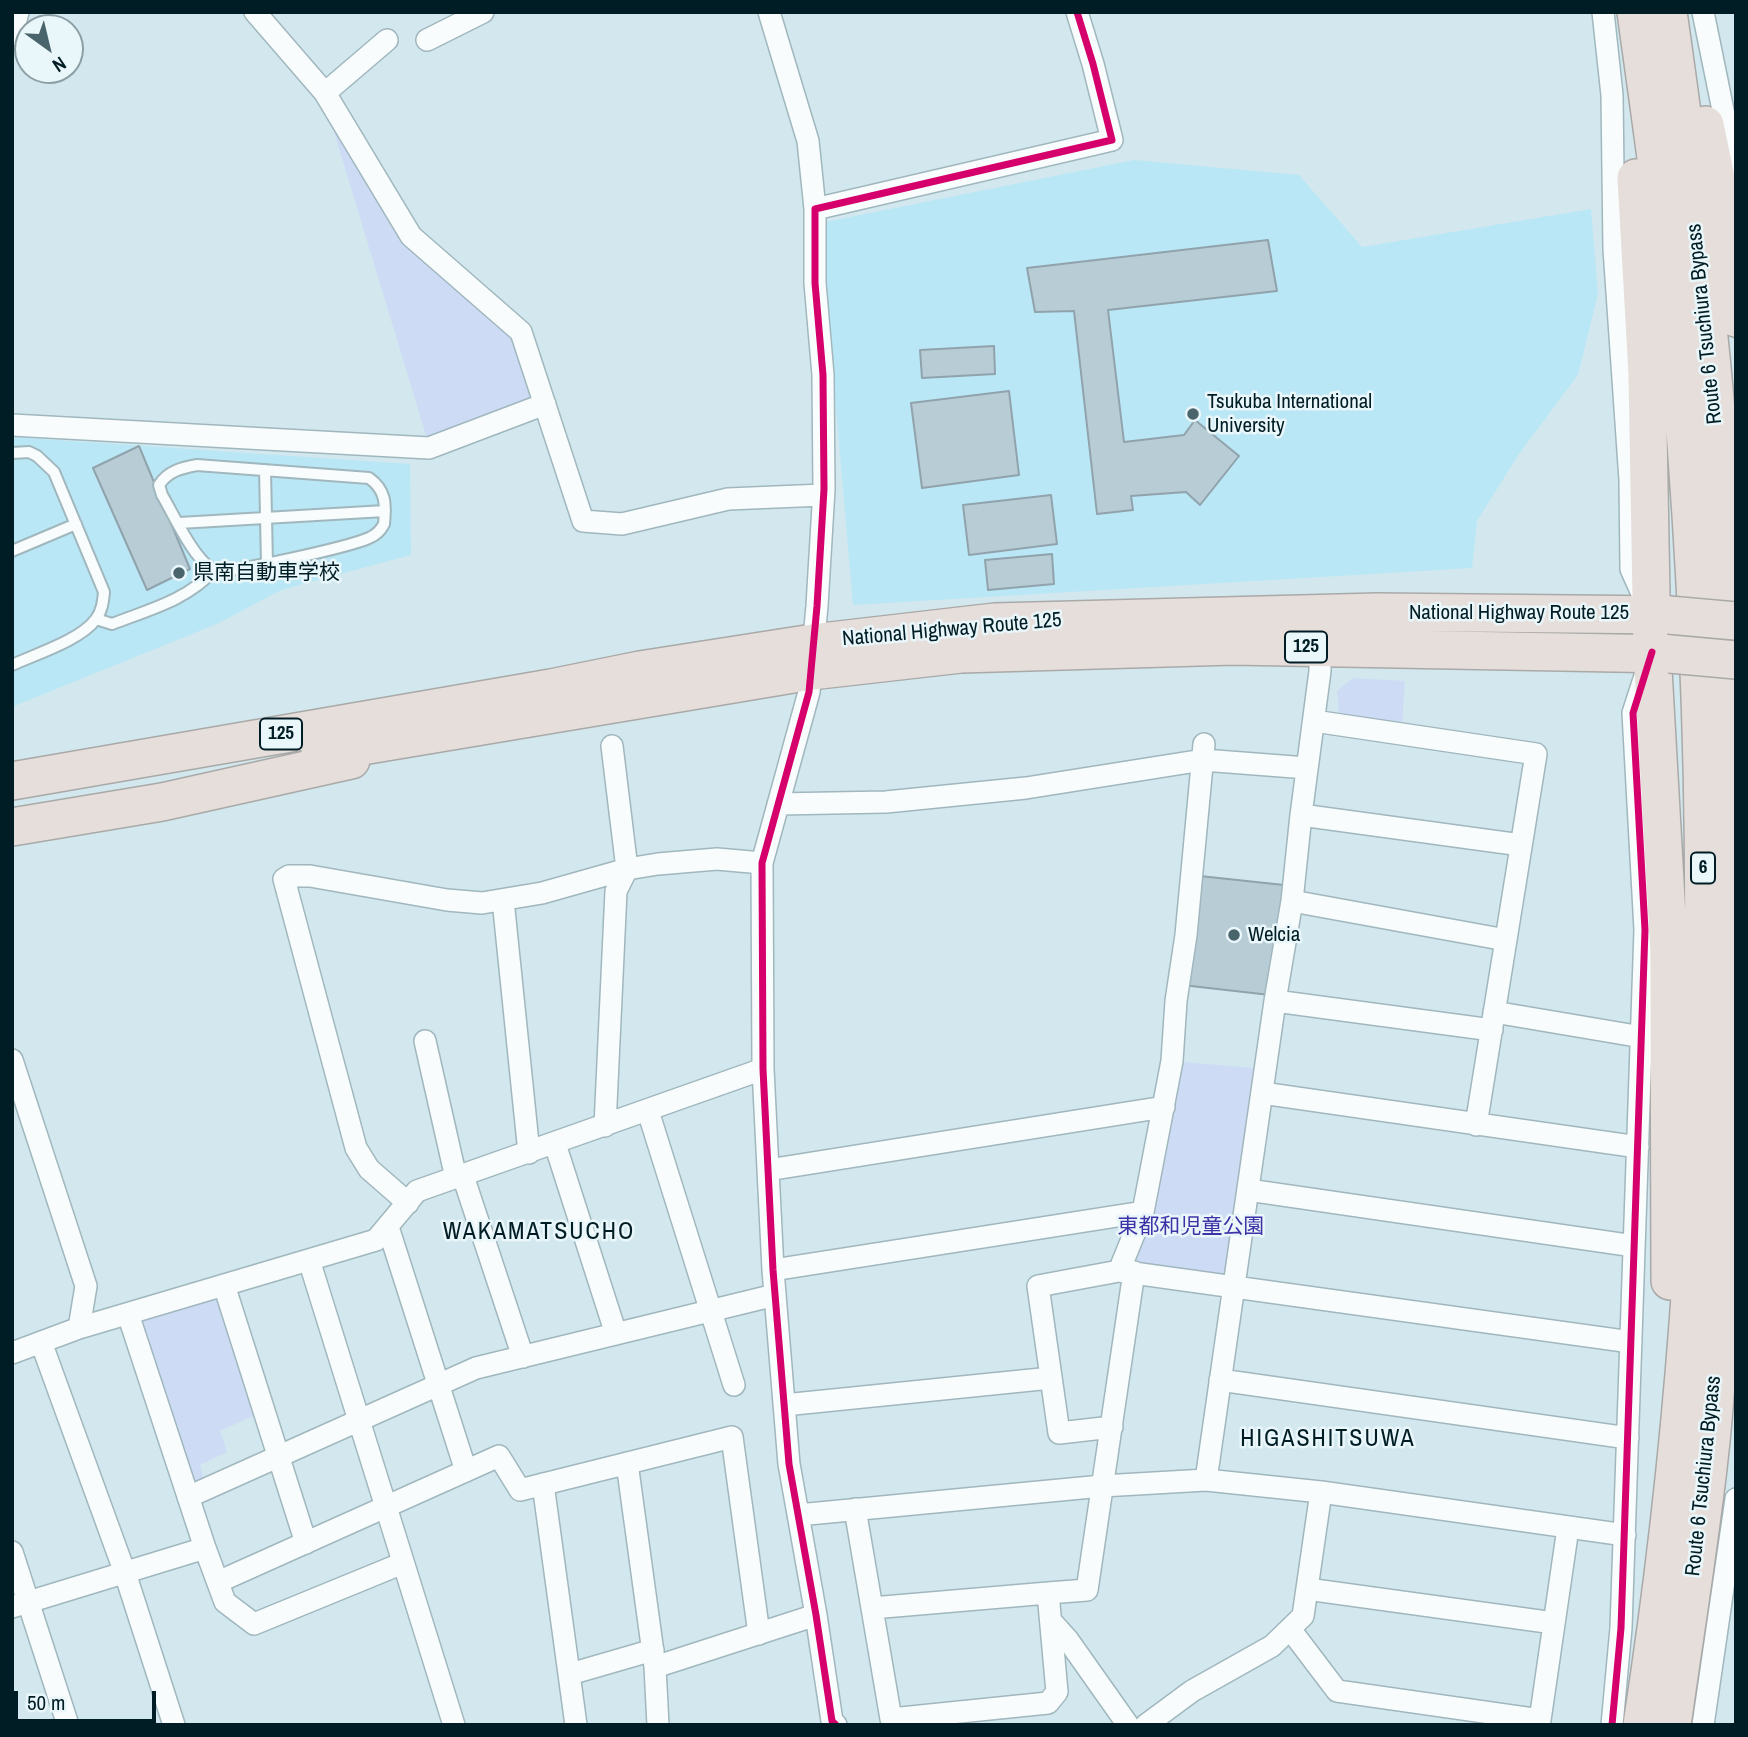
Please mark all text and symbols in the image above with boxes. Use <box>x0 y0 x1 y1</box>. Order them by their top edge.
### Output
north arrow <box>14 14 84 84</box>
text: N <box>48 51 72 79</box>
street label: Route 6 Tsuchiura Bypass <box>1682 223 1728 425</box>
place label: Tsukuba International University <box>1207 389 1372 439</box>
marker: Tsukuba International University <box>1185 406 1201 422</box>
place label: 県南自動車学校 <box>193 560 340 586</box>
marker: 県南自動車学校 <box>171 565 187 581</box>
street label: National Highway Route 125 <box>1409 600 1629 626</box>
street label: National Highway Route 125 <box>841 608 1063 652</box>
road number: 125 <box>1285 632 1327 662</box>
road number: 125 <box>260 719 302 750</box>
road number: 6 <box>1691 852 1715 884</box>
place label: Welcia <box>1248 922 1300 948</box>
marker: Welcia <box>1226 927 1242 943</box>
park label: 東都和児童公園 <box>1118 1214 1264 1240</box>
district label: WAKAMATSUCHO <box>444 1219 634 1247</box>
street label: Route 6 Tsuchiura Bypass <box>1681 1375 1727 1577</box>
district label: HIGASHITSUWA <box>1242 1426 1414 1454</box>
scale bar <box>18 1678 159 1722</box>
text: 50 m <box>27 1688 65 1717</box>

